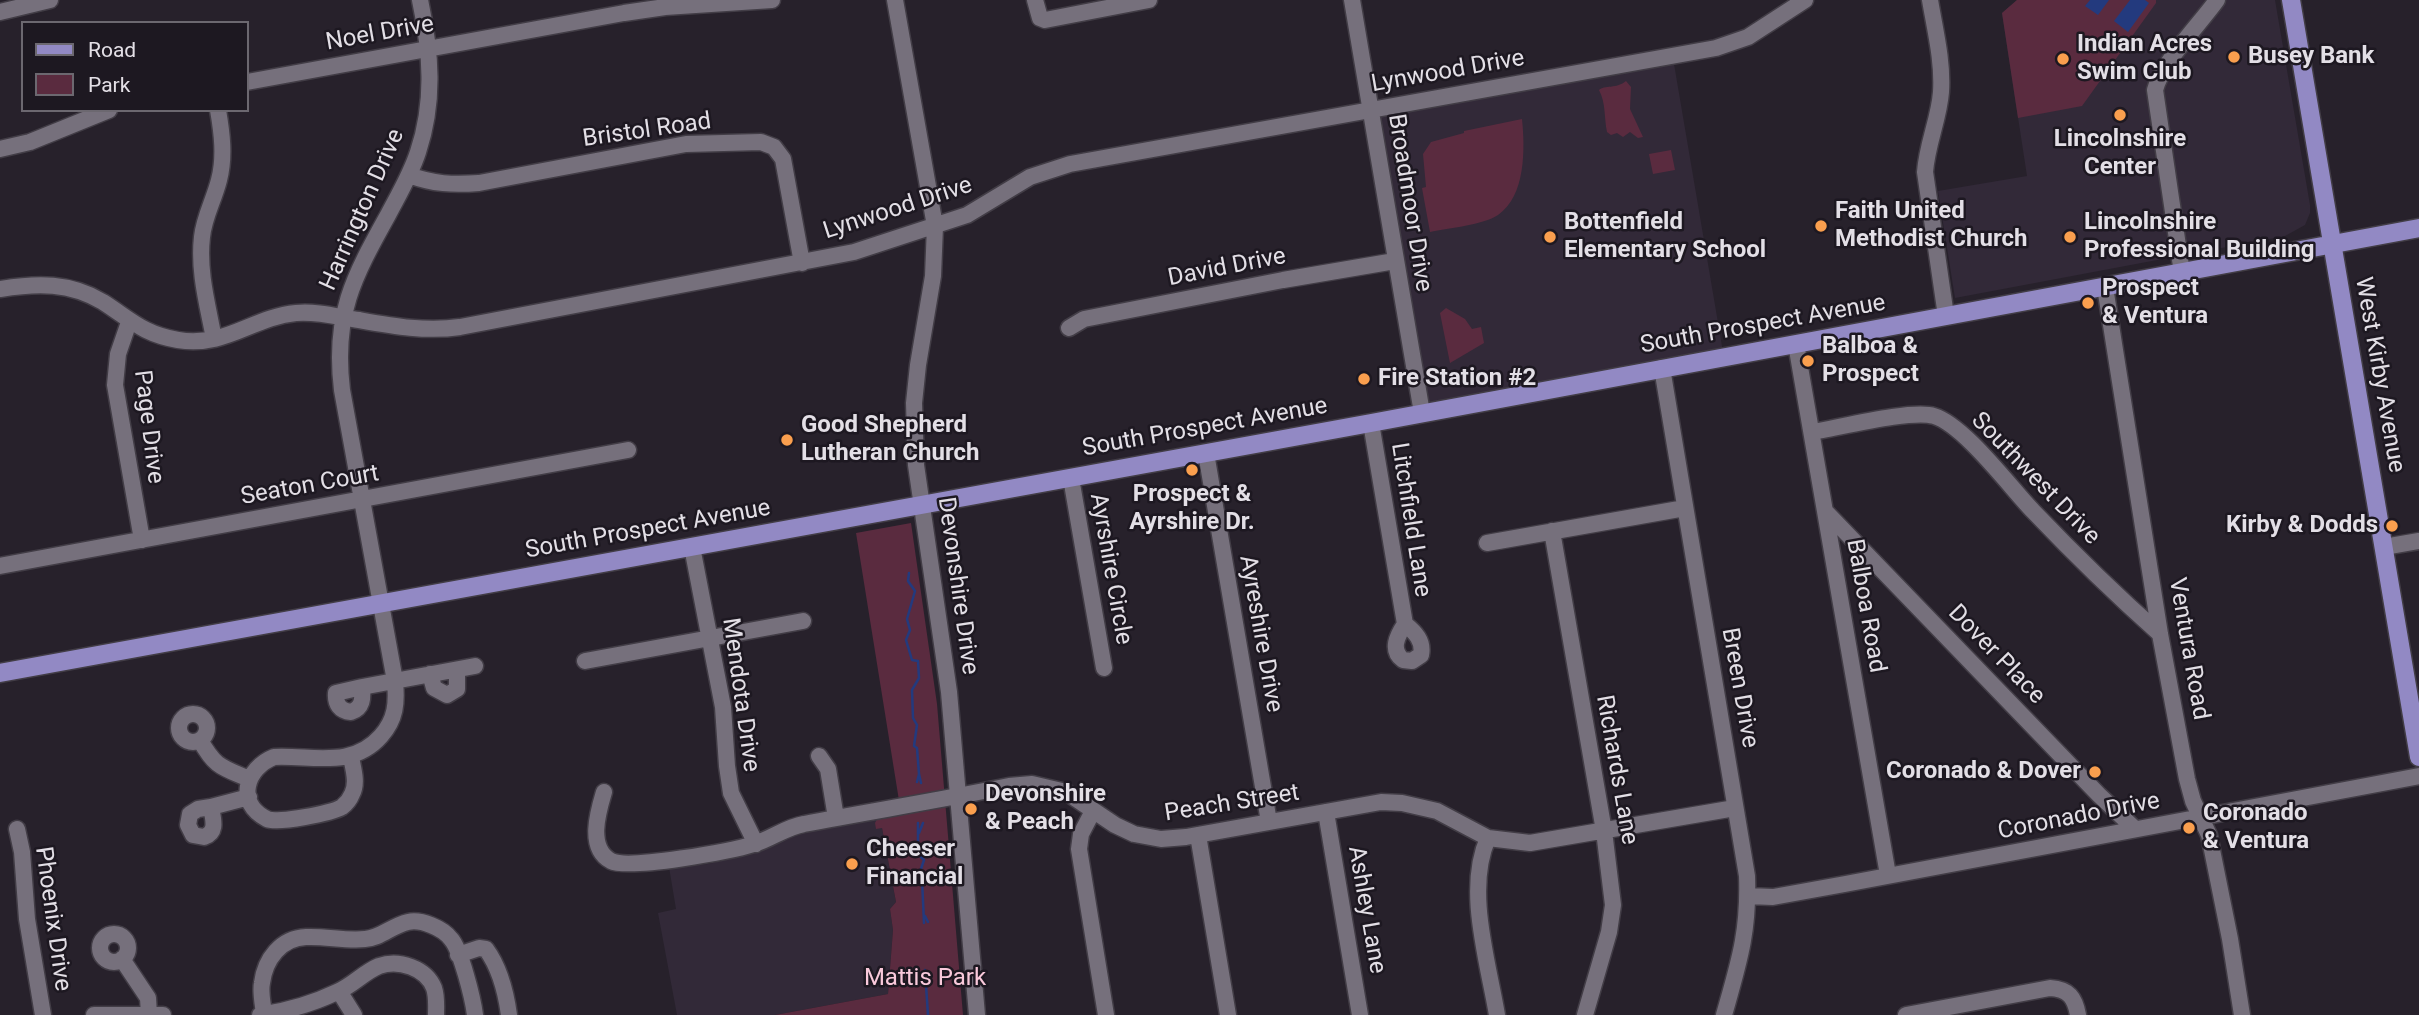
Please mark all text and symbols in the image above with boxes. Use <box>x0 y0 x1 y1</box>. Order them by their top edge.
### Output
street label: Noel Drive <box>324 10 436 58</box>
legend <box>21 21 248 112</box>
place label: Indian Acres Swim Club <box>2077 31 2212 87</box>
text: Road <box>88 38 136 62</box>
place label: Busey Bank <box>2248 43 2374 71</box>
street label: Lynwood Drive <box>1369 44 1527 100</box>
marker: Busey Bank <box>2226 49 2242 65</box>
marker: Indian Acres Swim Club <box>2055 51 2071 67</box>
text: Park <box>88 73 130 97</box>
marker: Lincolnshire Center <box>2112 107 2128 123</box>
street label: Bristol Road <box>581 108 713 154</box>
street label: Broadmoor Drive <box>1381 112 1437 294</box>
street label: Harrington Drive <box>315 125 411 295</box>
place label: Lincolnshire Center <box>2054 126 2186 182</box>
street label: Lynwood Drive <box>820 171 976 247</box>
place label: Faith United Methodist Church <box>1835 198 2027 254</box>
place label: Bottenfield Elementary School <box>1564 209 1766 265</box>
place label: Lincolnshire Professional Building <box>2084 209 2314 265</box>
marker: Faith United Methodist Church <box>1813 218 1829 234</box>
marker: Bottenfield Elementary School <box>1542 229 1558 245</box>
marker: Lincolnshire Professional Building <box>2062 229 2078 245</box>
street label: David Drive <box>1166 242 1288 294</box>
place label: Prospect & Ventura <box>2102 275 2208 331</box>
street label: West Kirby Avenue <box>2348 275 2410 475</box>
street label: South Prospect Avenue <box>1638 289 1888 361</box>
marker: Prospect & Ventura <box>2080 295 2096 311</box>
place label: Balboa & Prospect <box>1822 333 1919 389</box>
marker: Balboa & Prospect <box>1800 353 1816 369</box>
place label: Fire Station #2 <box>1378 365 1536 393</box>
street label: Page Drive <box>127 369 169 485</box>
marker: Fire Station #2 <box>1356 371 1372 387</box>
street label: South Prospect Avenue <box>1080 392 1330 464</box>
street label: Southwest Drive <box>1965 407 2105 551</box>
place label: Good Shepherd Lutheran Church <box>801 412 979 468</box>
marker: Good Shepherd Lutheran Church <box>779 432 795 448</box>
street label: Litchfield Lane <box>1384 441 1436 599</box>
street label: Seaton Court <box>239 460 381 512</box>
marker: Prospect & Ayrshire Dr. <box>1184 462 1200 478</box>
place label: Prospect & Ayrshire Dr. <box>1129 481 1255 537</box>
street label: Ayrshire Circle <box>1083 491 1137 647</box>
street label: South Prospect Avenue <box>523 494 773 566</box>
street label: Devonshire Drive <box>930 496 984 676</box>
place label: Kirby & Dodds <box>2226 512 2378 540</box>
marker: Kirby & Dodds <box>2384 518 2400 534</box>
street label: Balboa Road <box>1839 537 1891 675</box>
street label: Ayreshire Drive <box>1232 553 1288 715</box>
street label: Ventura Road <box>2161 576 2215 722</box>
street label: Dover Place <box>1942 599 2050 711</box>
street label: Mendota Drive <box>715 616 765 774</box>
street label: Breen Drive <box>1714 626 1764 750</box>
street label: Richards Lane <box>1589 693 1643 847</box>
place label: Coronado & Dover <box>1886 758 2081 786</box>
marker: Coronado & Dover <box>2087 764 2103 780</box>
street label: Peach Street <box>1163 779 1301 829</box>
place label: Devonshire & Peach <box>985 781 1106 837</box>
street label: Coronado Drive <box>1996 787 2162 847</box>
place label: Coronado & Ventura <box>2203 800 2309 856</box>
marker: Devonshire & Peach <box>963 801 979 817</box>
marker: Coronado & Ventura <box>2181 820 2197 836</box>
place label: Cheeser Financial <box>866 836 963 892</box>
street label: Ashley Lane <box>1341 844 1391 976</box>
street label: Phoenix Drive <box>28 845 76 993</box>
marker: Cheeser Financial <box>844 856 860 872</box>
park label: Mattis Park <box>864 965 986 993</box>

